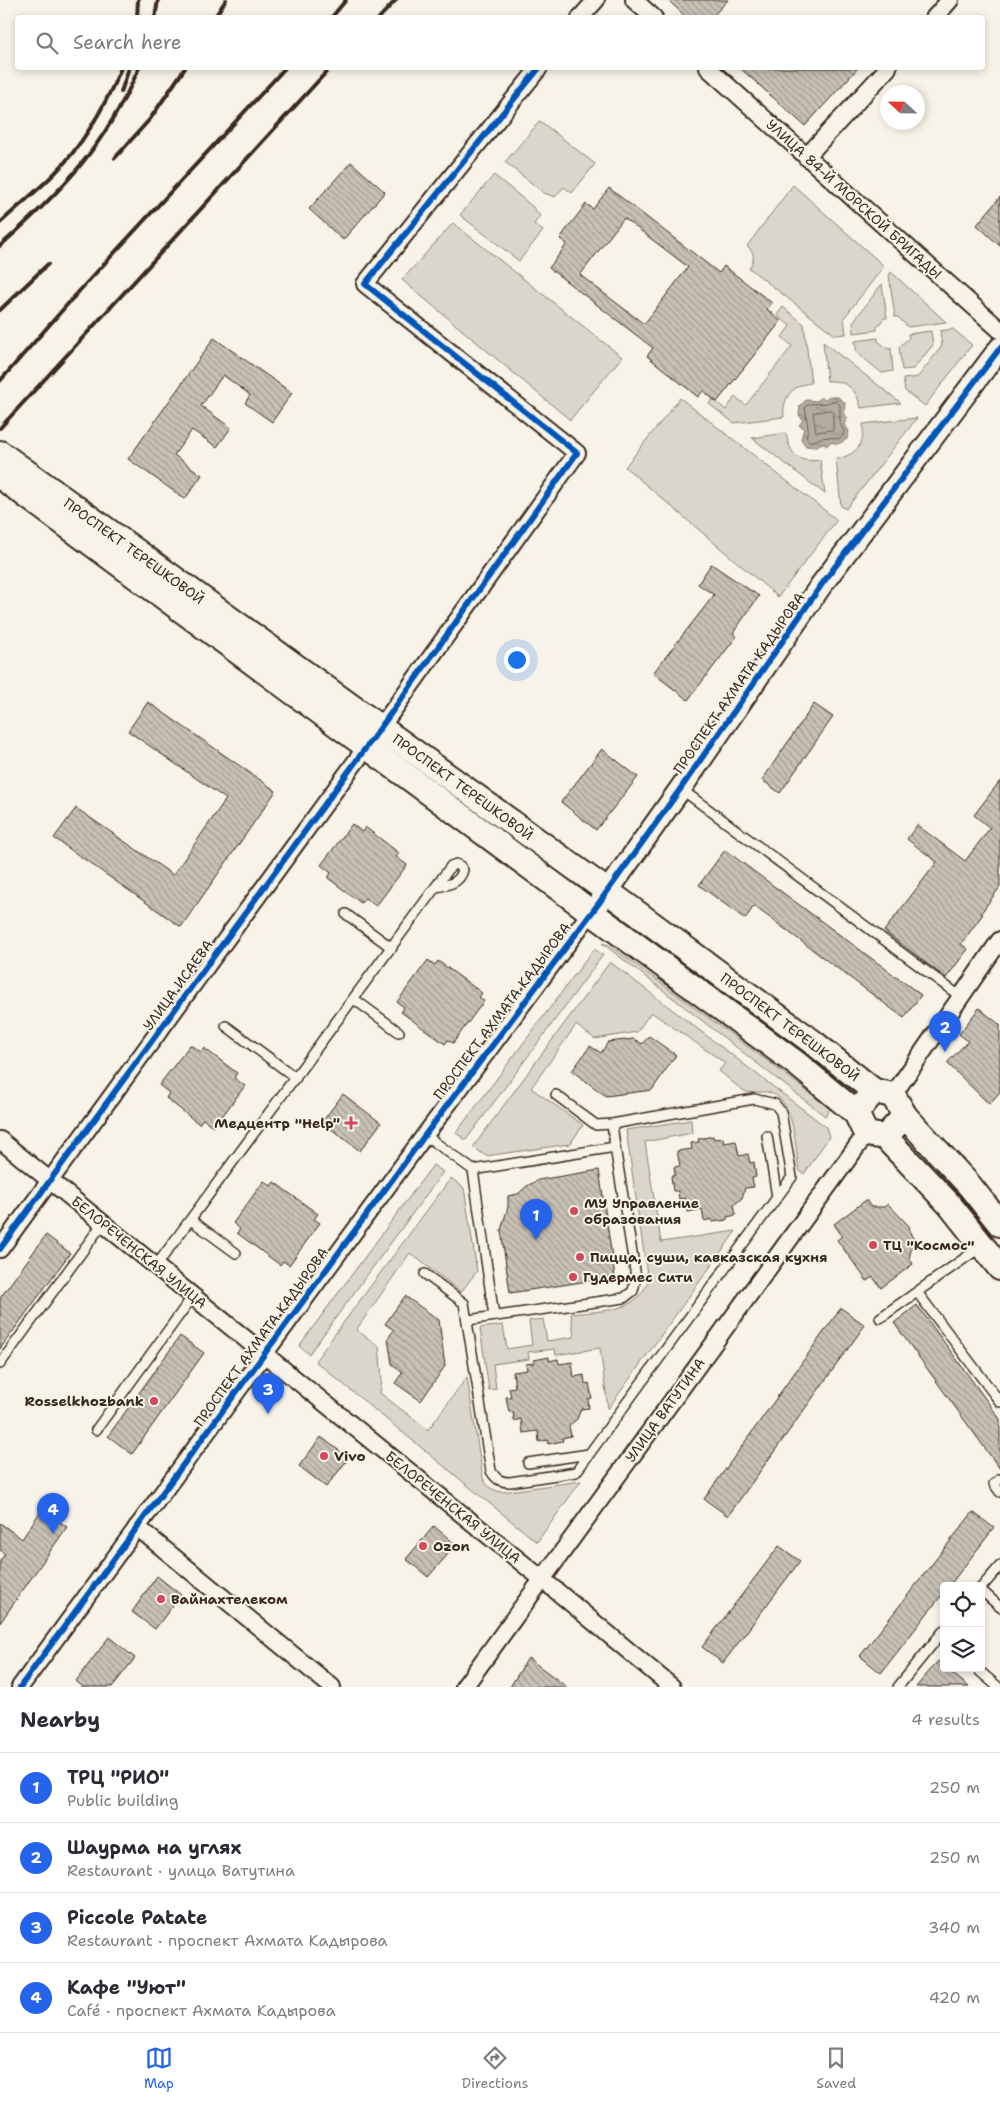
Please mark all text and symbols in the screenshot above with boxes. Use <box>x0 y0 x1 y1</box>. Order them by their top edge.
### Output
search box <box>15 15 985 70</box>
icon: search <box>33 29 61 57</box>
text: Search here <box>73 30 182 55</box>
north arrow <box>880 85 925 130</box>
street label: УЛИЦА 84-Й МОРСКОЙ БРИГАДЫ <box>762 115 946 283</box>
street label: ПРОСПЕКТ ТЕРЕШКОВОЙ <box>60 494 208 608</box>
street label: ПРОСПЕКТ АХМАТА КАДЫРОВА <box>669 589 809 777</box>
your location <box>504 647 530 673</box>
street label: ПРОСПЕКТ ТЕРЕШКОВОЙ <box>389 730 537 844</box>
street label: ПРОСПЕКТ АХМАТА КАДЫРОВА <box>429 919 575 1103</box>
street label: УЛИЦА ИСАЕВА <box>139 936 217 1034</box>
street label: ПРОСПЕКТ ТЕРЕШКОВОЙ <box>717 969 863 1085</box>
pin: 2 <box>929 1011 961 1052</box>
place label: Медцентр "Help" <box>214 1114 340 1132</box>
marker: Медцентр "Help" <box>344 1116 358 1130</box>
street label: БЕЛОРЕЧЕНСКАЯ УЛИЦА <box>68 1192 210 1312</box>
place label: МУ Управление образования <box>584 1194 699 1228</box>
pin: 1 <box>520 1199 552 1240</box>
marker: МУ Управление образования <box>568 1205 580 1217</box>
place label: ТЦ "Космос" <box>883 1236 974 1254</box>
marker: ТЦ "Космос" <box>867 1239 879 1251</box>
street label: ПРОСПЕКТ АХМАТА КАДЫРОВА <box>190 1244 332 1430</box>
place label: Пицца, суши, кавказская кухня <box>590 1248 827 1266</box>
marker: Пицца, суши, кавказская кухня <box>574 1251 586 1263</box>
place label: Гудермес Сити <box>583 1268 693 1286</box>
marker: Гудермес Сити <box>567 1271 579 1283</box>
street label: УЛИЦА ВАТУТИНА <box>621 1354 709 1466</box>
pin: 3 <box>252 1373 284 1414</box>
place label: Rosselkhozbank <box>25 1392 144 1410</box>
marker: Rosselkhozbank <box>148 1395 160 1407</box>
place label: Vivo <box>334 1447 366 1465</box>
street label: БЕЛОРЕЧЕНСКАЯ УЛИЦА <box>382 1447 524 1567</box>
marker: Vivo <box>318 1450 330 1462</box>
pin: 4 <box>37 1493 69 1534</box>
place label: Ozon <box>433 1537 470 1555</box>
marker: Ozon <box>417 1540 429 1552</box>
map controls <box>940 1582 985 1672</box>
button: locate <box>940 1582 985 1627</box>
place label: Вайнахтелеком <box>171 1590 288 1608</box>
marker: Вайнахтелеком <box>155 1593 167 1605</box>
button: layers <box>940 1627 985 1672</box>
text: Nearby <box>20 1706 100 1734</box>
text: 4 results <box>911 1709 980 1730</box>
text: ТРЦ "РИО" <box>67 1765 169 1790</box>
text: 1 <box>32 1777 40 1798</box>
text: 250 m <box>929 1777 980 1798</box>
text: Public building <box>67 1790 179 1811</box>
text: Шаурма на углях <box>67 1835 241 1860</box>
text: 2 <box>30 1847 42 1868</box>
text: 250 m <box>929 1847 980 1868</box>
text: Restaurant · улица Ватутина <box>67 1860 295 1881</box>
text: Piccole Patate <box>67 1905 207 1930</box>
text: 3 <box>30 1917 42 1938</box>
text: 340 m <box>928 1917 980 1938</box>
text: Restaurant · проспект Ахмата Кадырова <box>67 1930 388 1951</box>
text: Кафе "Уют" <box>67 1975 186 2000</box>
text: 4 <box>30 1987 42 2008</box>
text: 420 m <box>929 1987 980 2008</box>
text: Café · проспект Ахмата Кадырова <box>67 2000 336 2021</box>
tab: Map <box>144 2044 174 2092</box>
tab: Directions <box>462 2044 528 2092</box>
tab: Saved <box>816 2044 856 2092</box>

